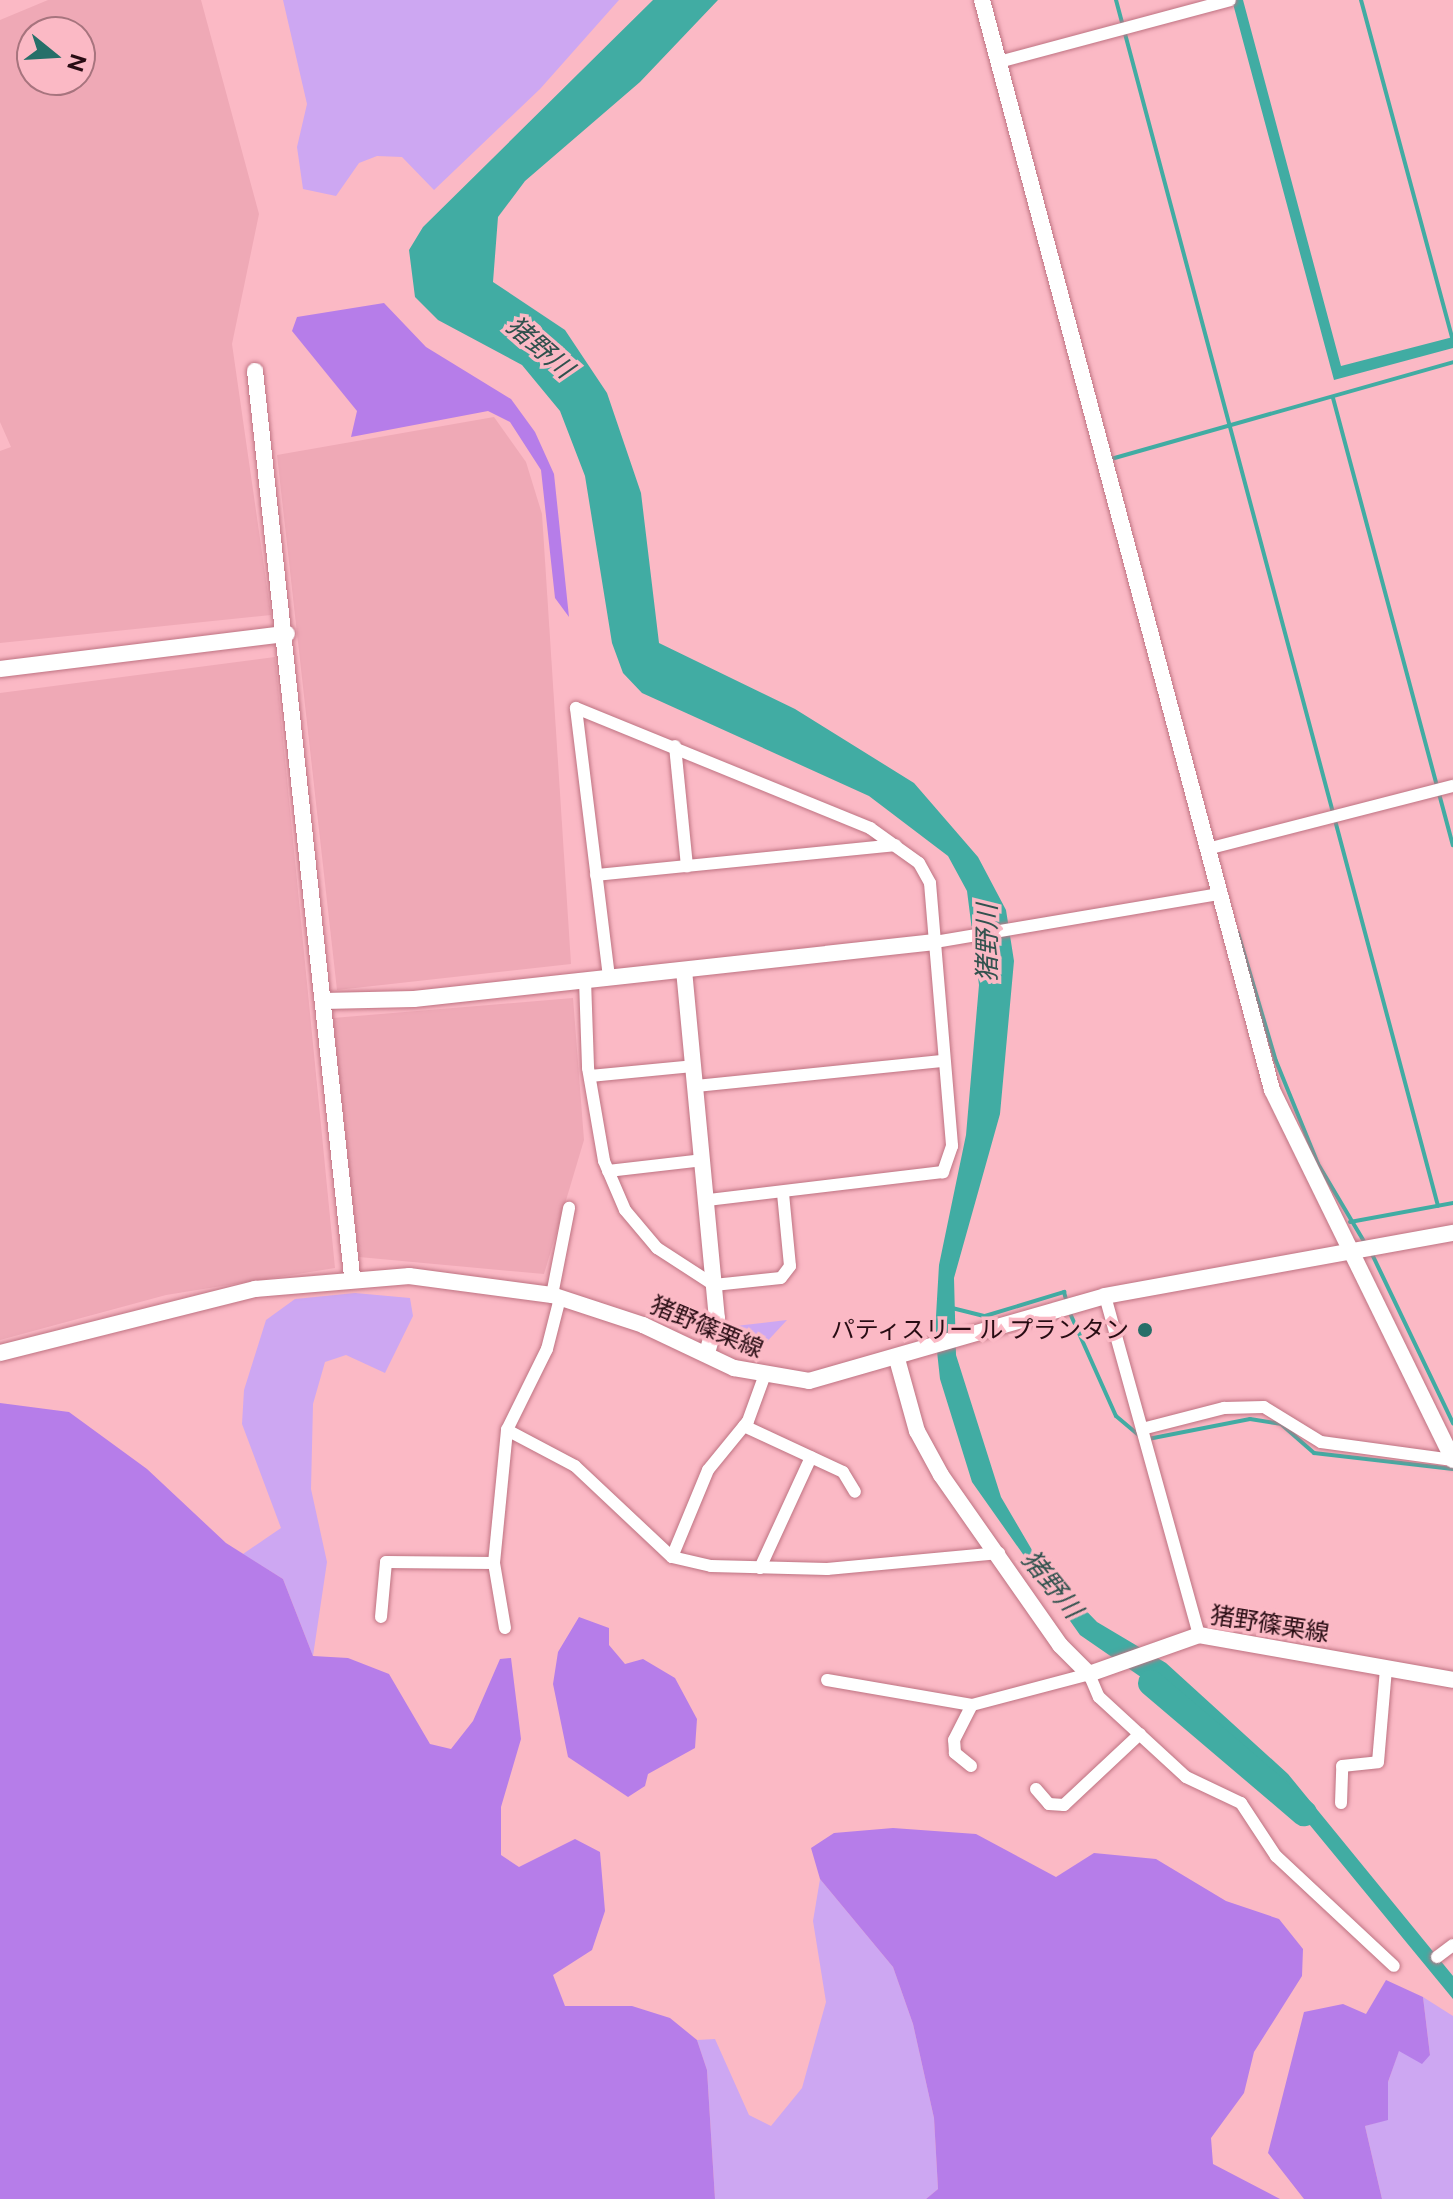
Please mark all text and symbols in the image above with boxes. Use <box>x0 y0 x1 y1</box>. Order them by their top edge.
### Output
north arrow <box>16 16 96 96</box>
text: N <box>62 51 92 75</box>
water label: 猪野川 <box>500 310 580 384</box>
water label: 猪野川 <box>971 904 1003 982</box>
street label: 猪野篠栗線 <box>646 1290 768 1364</box>
place label: パティスリー ル プランタン <box>829 1316 1129 1344</box>
marker: パティスリー ル プランタン <box>1136 1321 1154 1339</box>
water label: 猪野川 <box>1015 1544 1089 1624</box>
street label: 猪野篠栗線 <box>1208 1600 1332 1648</box>

